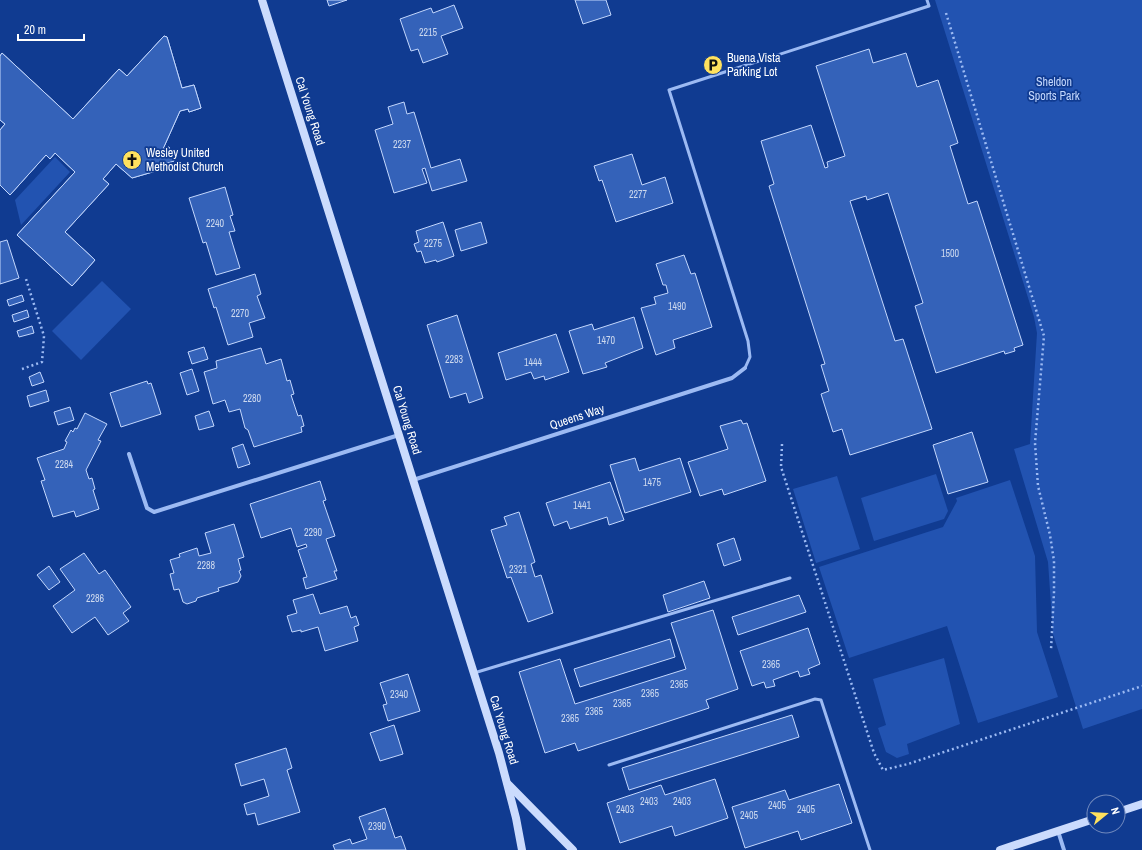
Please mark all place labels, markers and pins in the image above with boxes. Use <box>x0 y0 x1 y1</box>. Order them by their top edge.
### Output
place label: Buena Vista Parking Lot <box>727 50 781 80</box>
parking icon: Buena Vista Parking Lot <box>702 54 724 76</box>
place label: Wesley United Methodist Church <box>146 145 224 175</box>
church icon: Wesley United Methodist Church <box>121 149 143 171</box>

